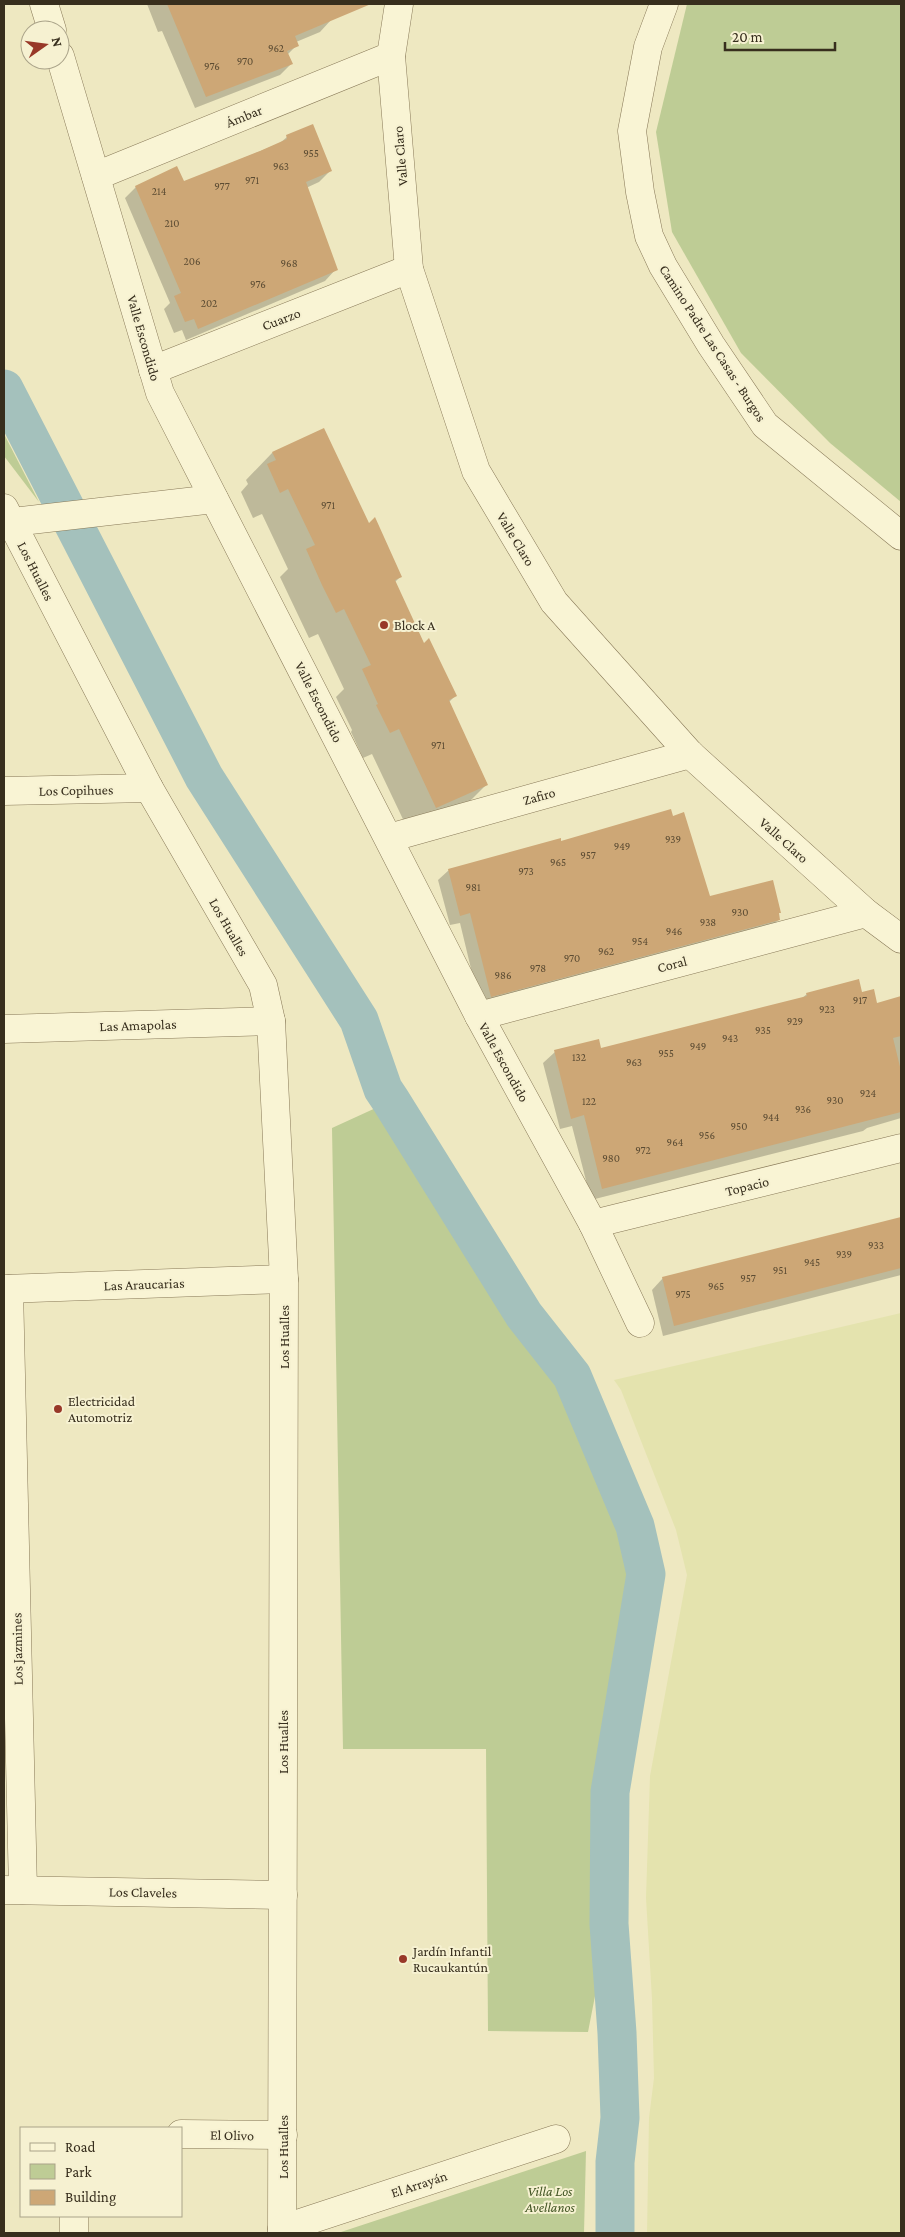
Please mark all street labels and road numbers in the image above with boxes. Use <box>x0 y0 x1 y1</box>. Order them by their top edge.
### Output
street label: Ámbar <box>223 101 265 131</box>
street label: Valle Claro <box>389 125 411 187</box>
street label: Camino Padre Las Casas - Burgos <box>656 262 770 424</box>
street label: Valle Escondido <box>124 293 164 383</box>
street label: Cuarzo <box>260 304 303 334</box>
street label: Valle Claro <box>494 509 538 569</box>
street label: Los Hualles <box>14 539 58 603</box>
street label: Valle Escondido <box>292 659 346 745</box>
street label: Los Copihues <box>38 781 114 799</box>
street label: Zafiro <box>521 784 557 808</box>
street label: Valle Claro <box>756 814 812 866</box>
street label: Los Hualles <box>206 895 252 959</box>
street label: Coral <box>655 952 689 976</box>
street label: Las Amapolas <box>99 1016 177 1034</box>
street label: Valle Escondido <box>476 1019 533 1105</box>
street label: Topacio <box>724 1173 770 1199</box>
street label: Las Araucarias <box>103 1275 185 1293</box>
street label: Los Hualles <box>276 1305 292 1369</box>
street label: Los Jazmines <box>8 1613 26 1685</box>
street label: Los Hualles <box>275 1710 291 1774</box>
street label: Los Claveles <box>109 1883 177 1901</box>
street label: Los Hualles <box>275 2115 291 2179</box>
street label: El Olivo <box>210 2127 254 2143</box>
street label: El Arrayán <box>389 2167 450 2201</box>

